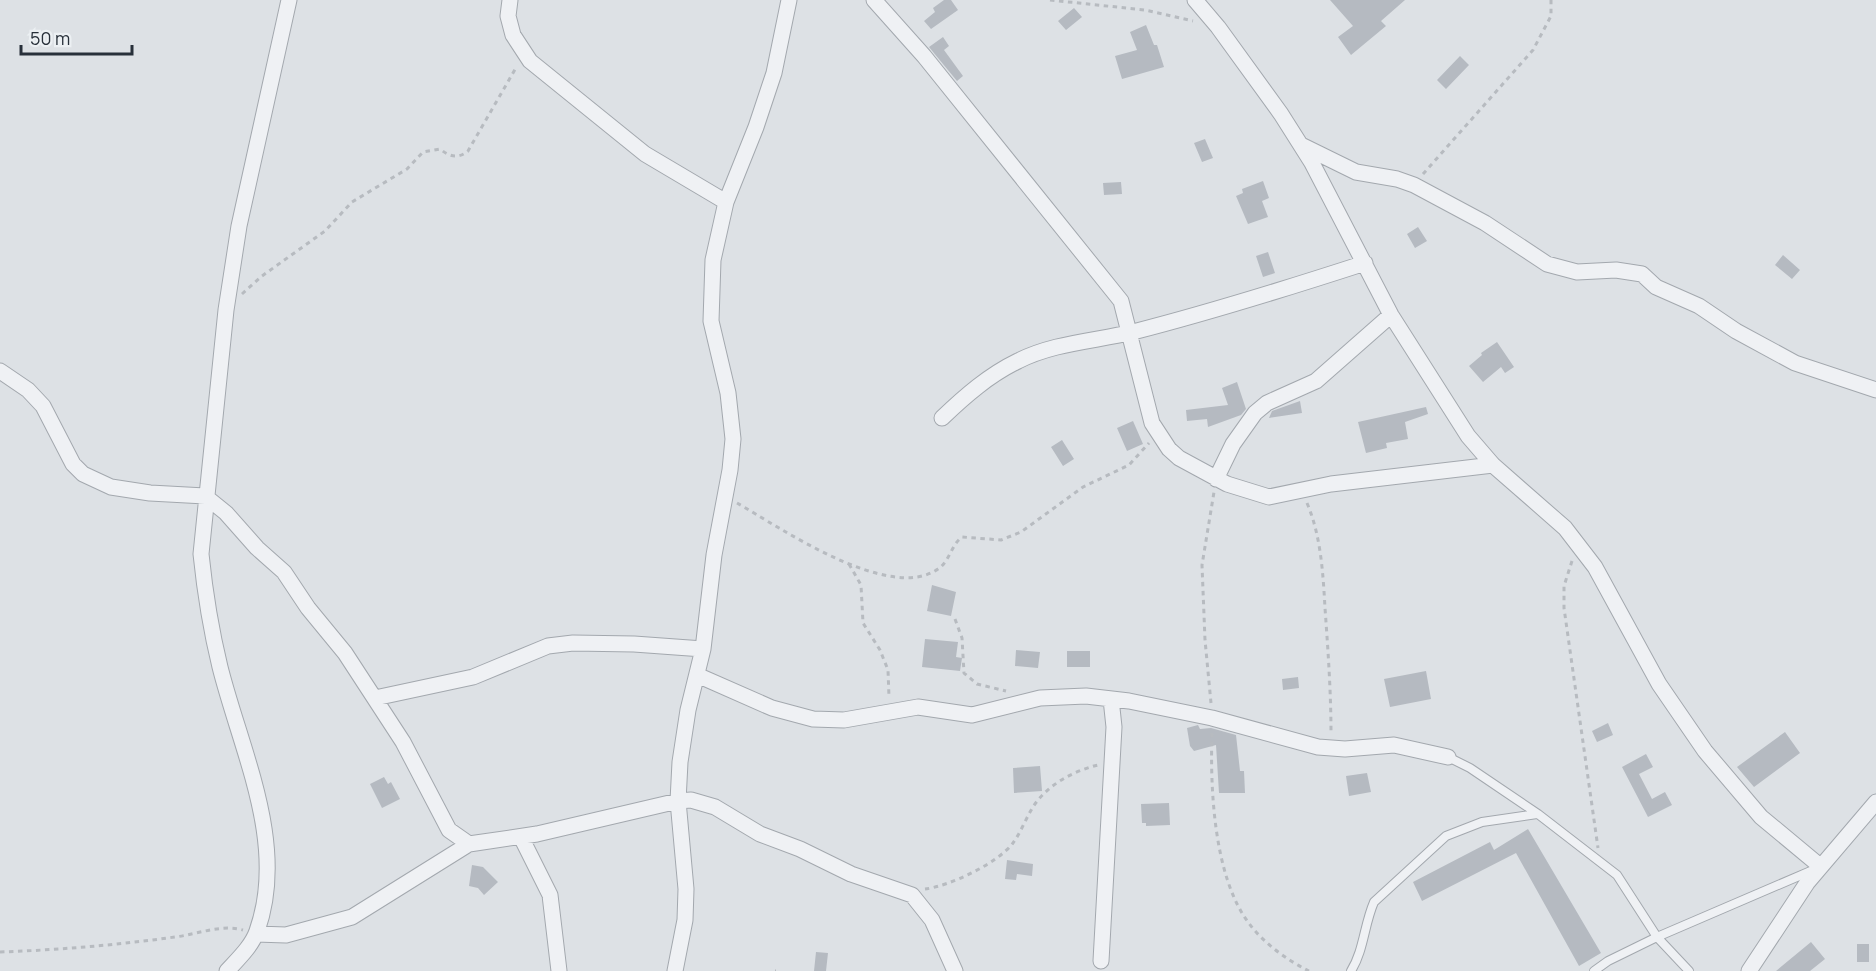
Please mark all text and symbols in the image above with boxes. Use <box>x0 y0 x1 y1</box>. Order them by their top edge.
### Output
scale bar <box>21 18 132 56</box>
text: 50 m <box>30 26 70 50</box>

